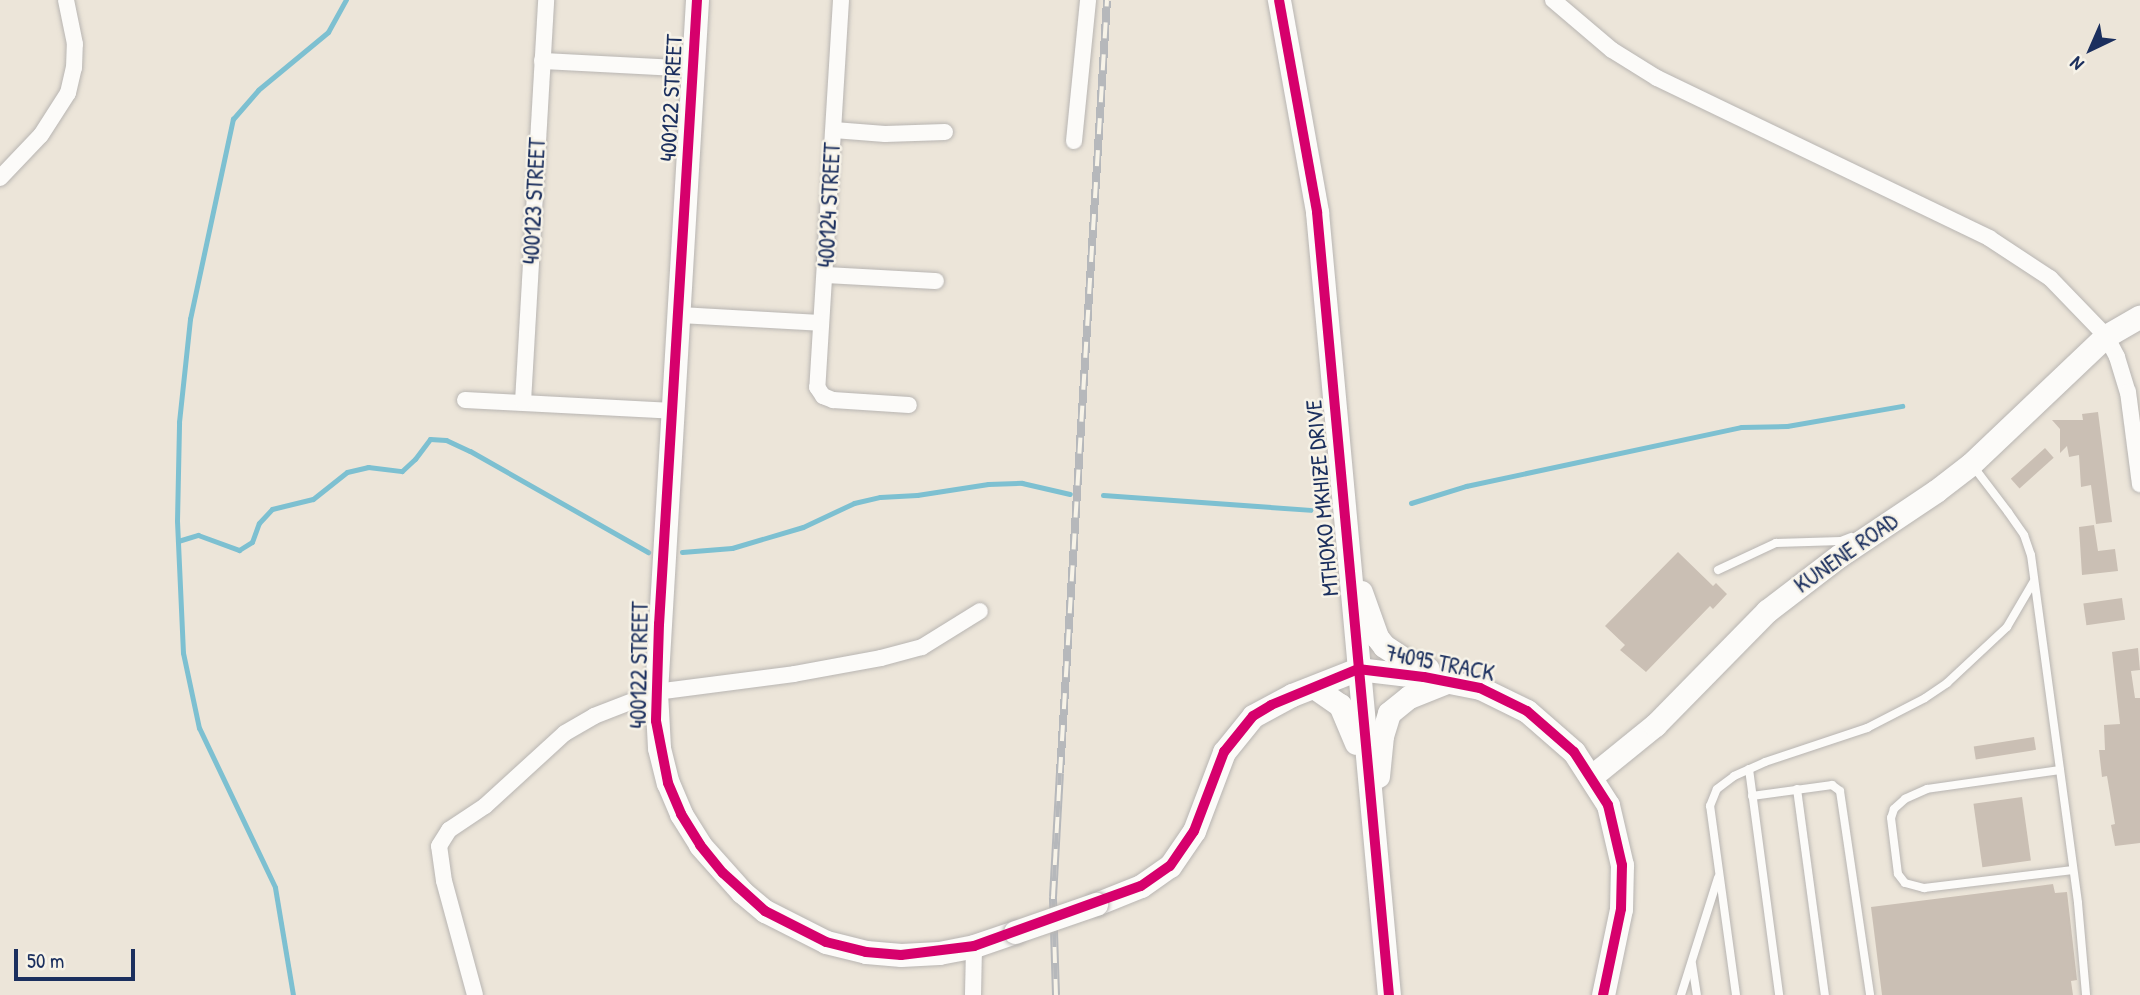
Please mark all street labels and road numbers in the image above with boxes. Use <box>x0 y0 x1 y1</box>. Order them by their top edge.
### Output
street label: 400122 STREET <box>654 34 688 162</box>
street label: 400123 STREET <box>517 137 551 265</box>
street label: 400124 STREET <box>812 142 846 268</box>
street label: MTHOKO MKHIZE DRIVE <box>1300 399 1344 597</box>
street label: KUNENE ROAD <box>1789 507 1903 599</box>
street label: 400122 STREET <box>624 601 654 729</box>
street label: 74095 TRACK <box>1383 639 1497 687</box>

